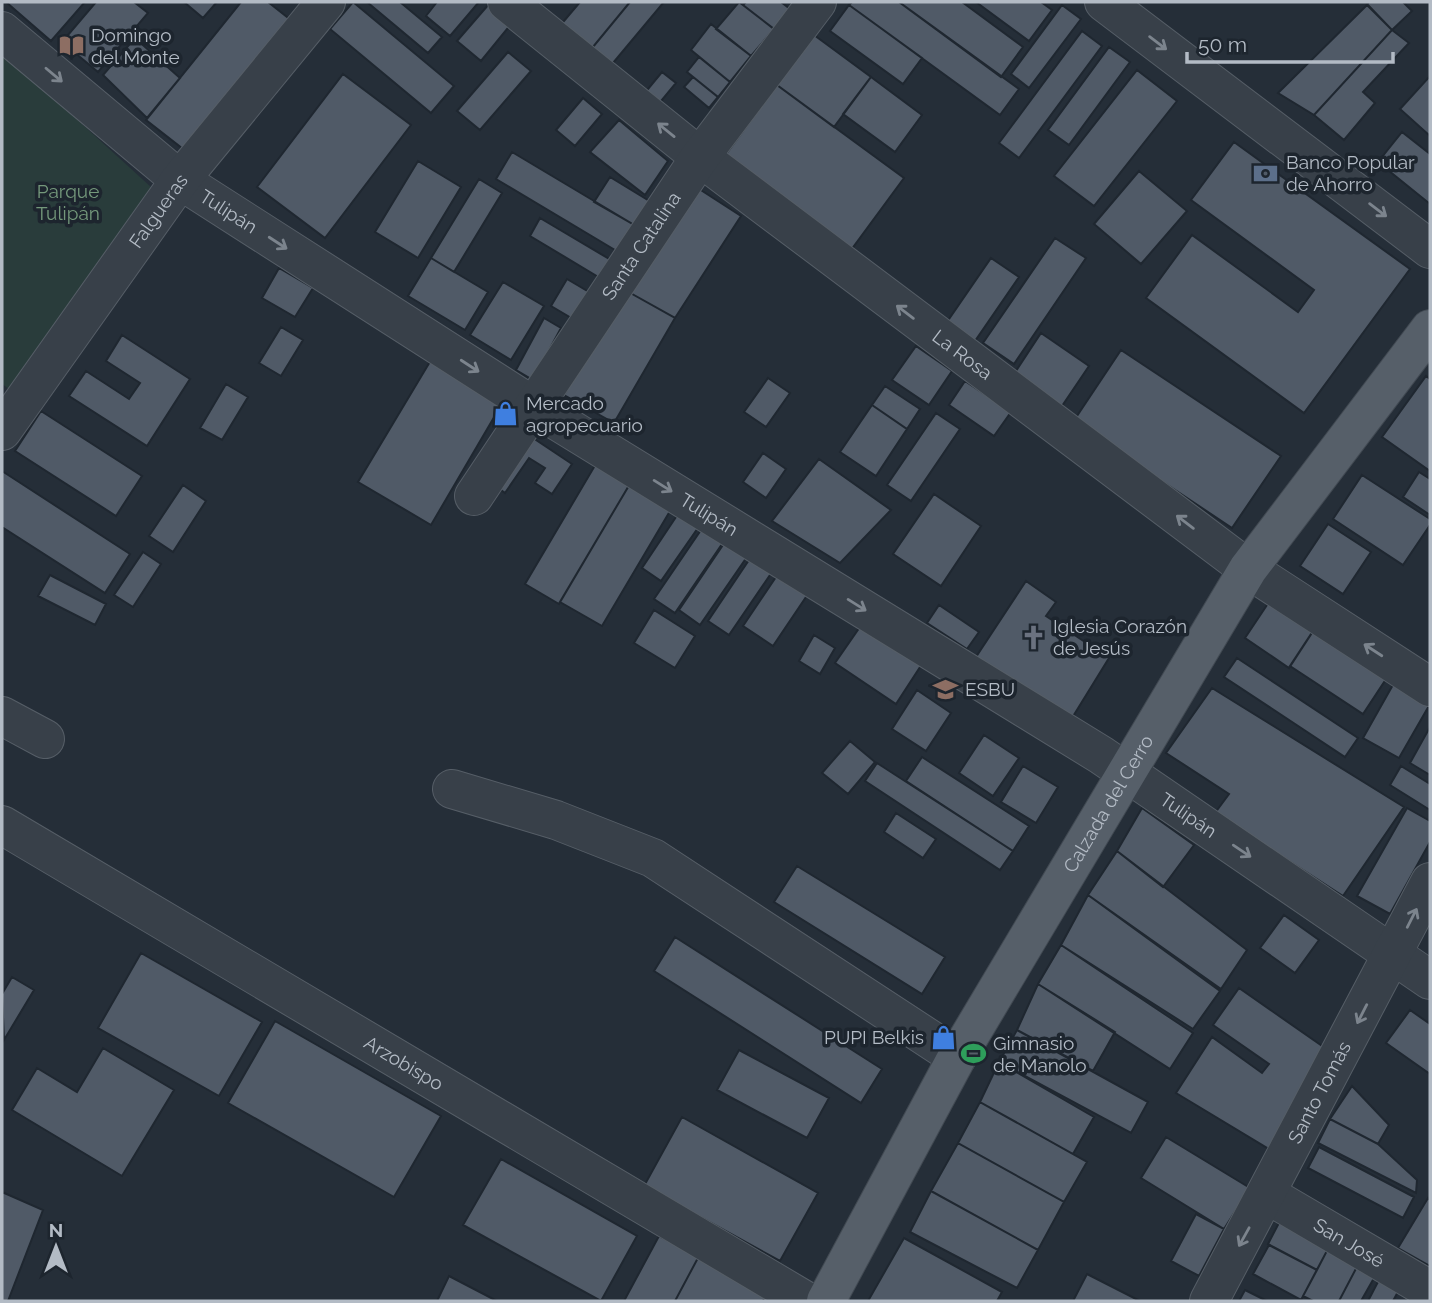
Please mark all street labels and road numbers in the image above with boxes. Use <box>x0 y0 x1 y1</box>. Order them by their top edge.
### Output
street label: Falgueras <box>124 169 192 252</box>
street label: Tulipán <box>196 185 262 238</box>
street label: Santa Catalina <box>597 187 685 304</box>
street label: La Rosa <box>928 325 997 384</box>
street label: Tulipán <box>676 488 742 540</box>
street label: Calzada del Cerro <box>1059 731 1158 876</box>
street label: Tulipán <box>1156 788 1221 842</box>
street label: Arzobispo <box>360 1031 447 1095</box>
street label: Santo Tomás <box>1283 1037 1355 1147</box>
street label: San José <box>1310 1213 1388 1272</box>

